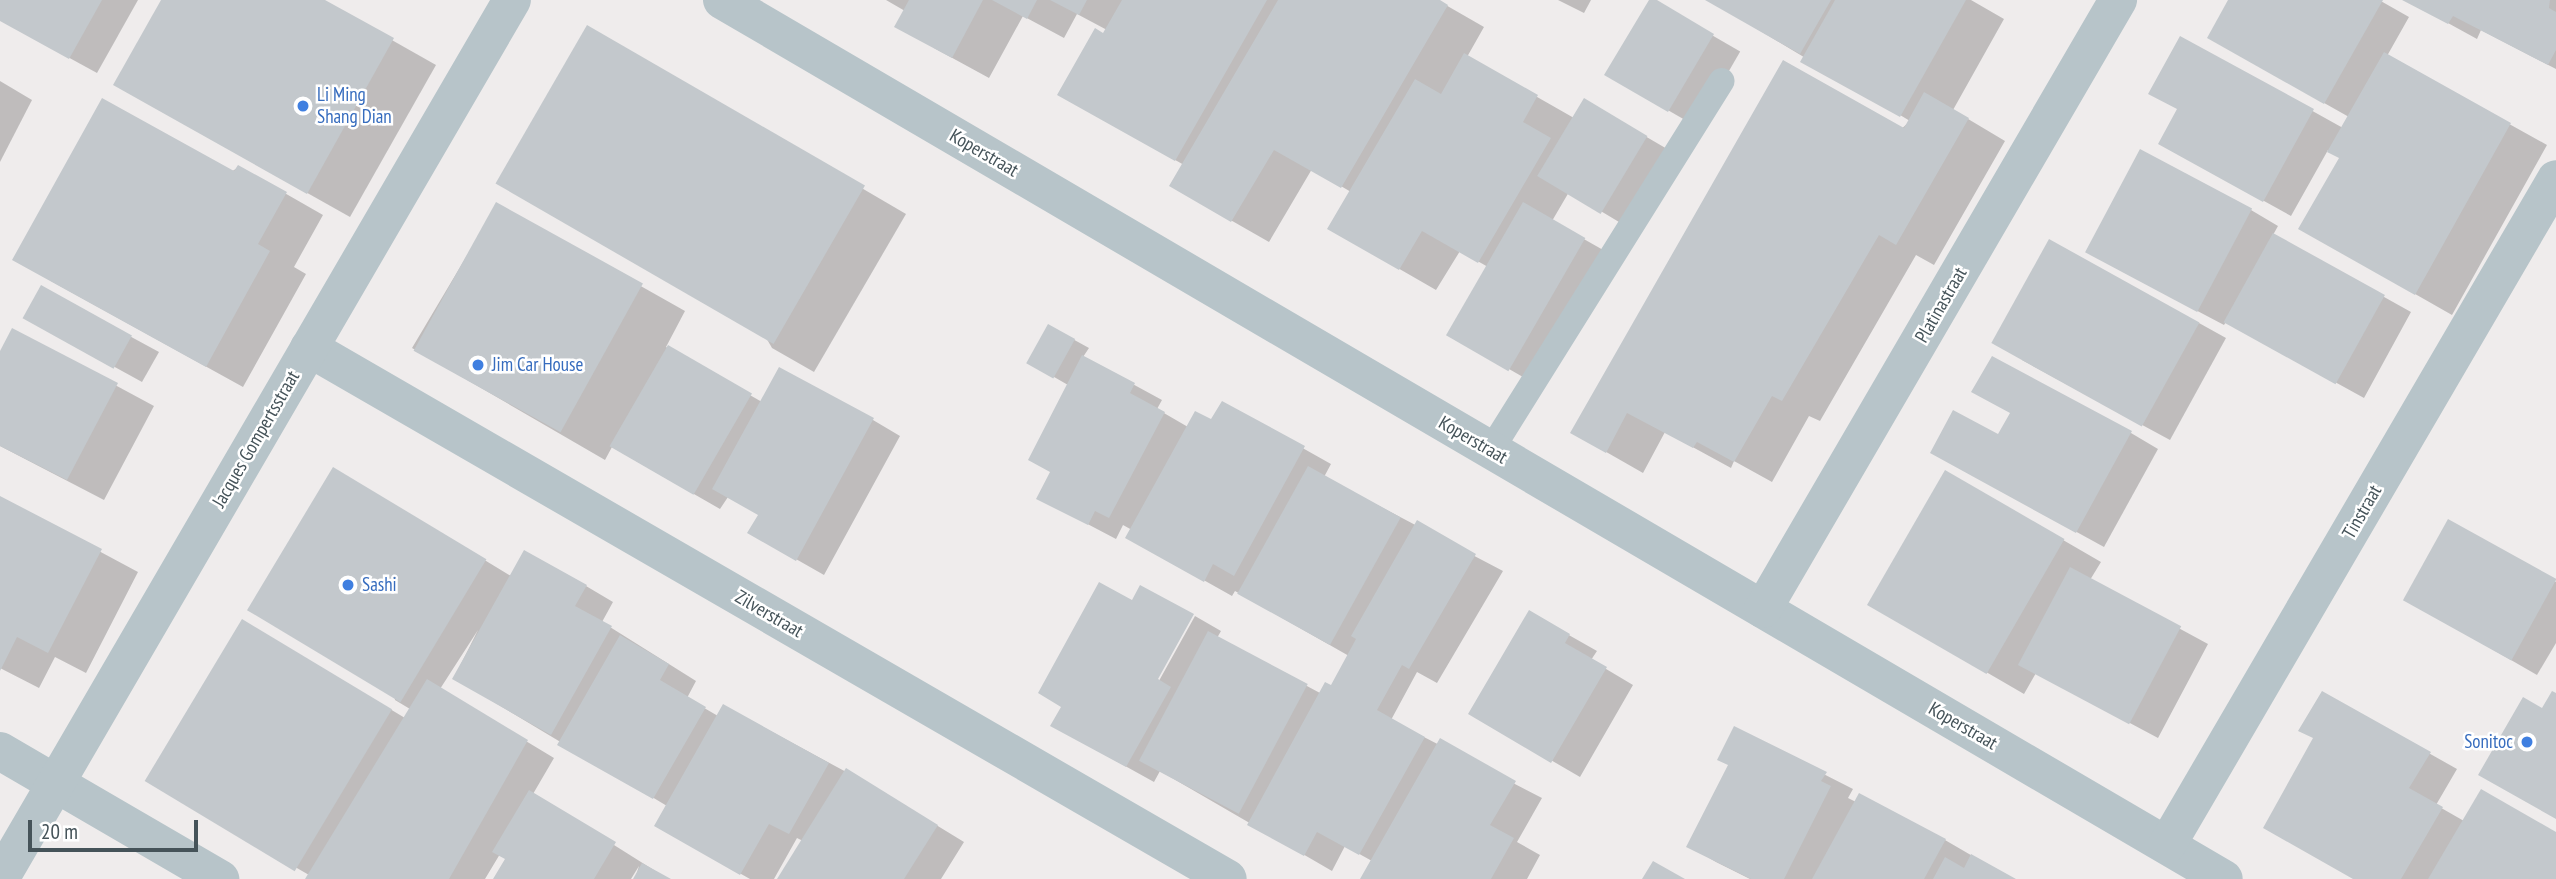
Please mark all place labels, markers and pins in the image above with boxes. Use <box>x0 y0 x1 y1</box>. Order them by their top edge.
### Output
place label: Li Ming Shang Dian <box>317 84 392 128</box>
marker: Li Ming Shang Dian <box>295 98 311 114</box>
place label: Jim Car House <box>492 354 583 376</box>
marker: Jim Car House <box>470 357 486 373</box>
place label: Sashi <box>362 574 397 596</box>
marker: Sashi <box>340 577 356 593</box>
place label: Sonitoc <box>2464 731 2513 753</box>
marker: Sonitoc <box>2519 734 2535 750</box>

